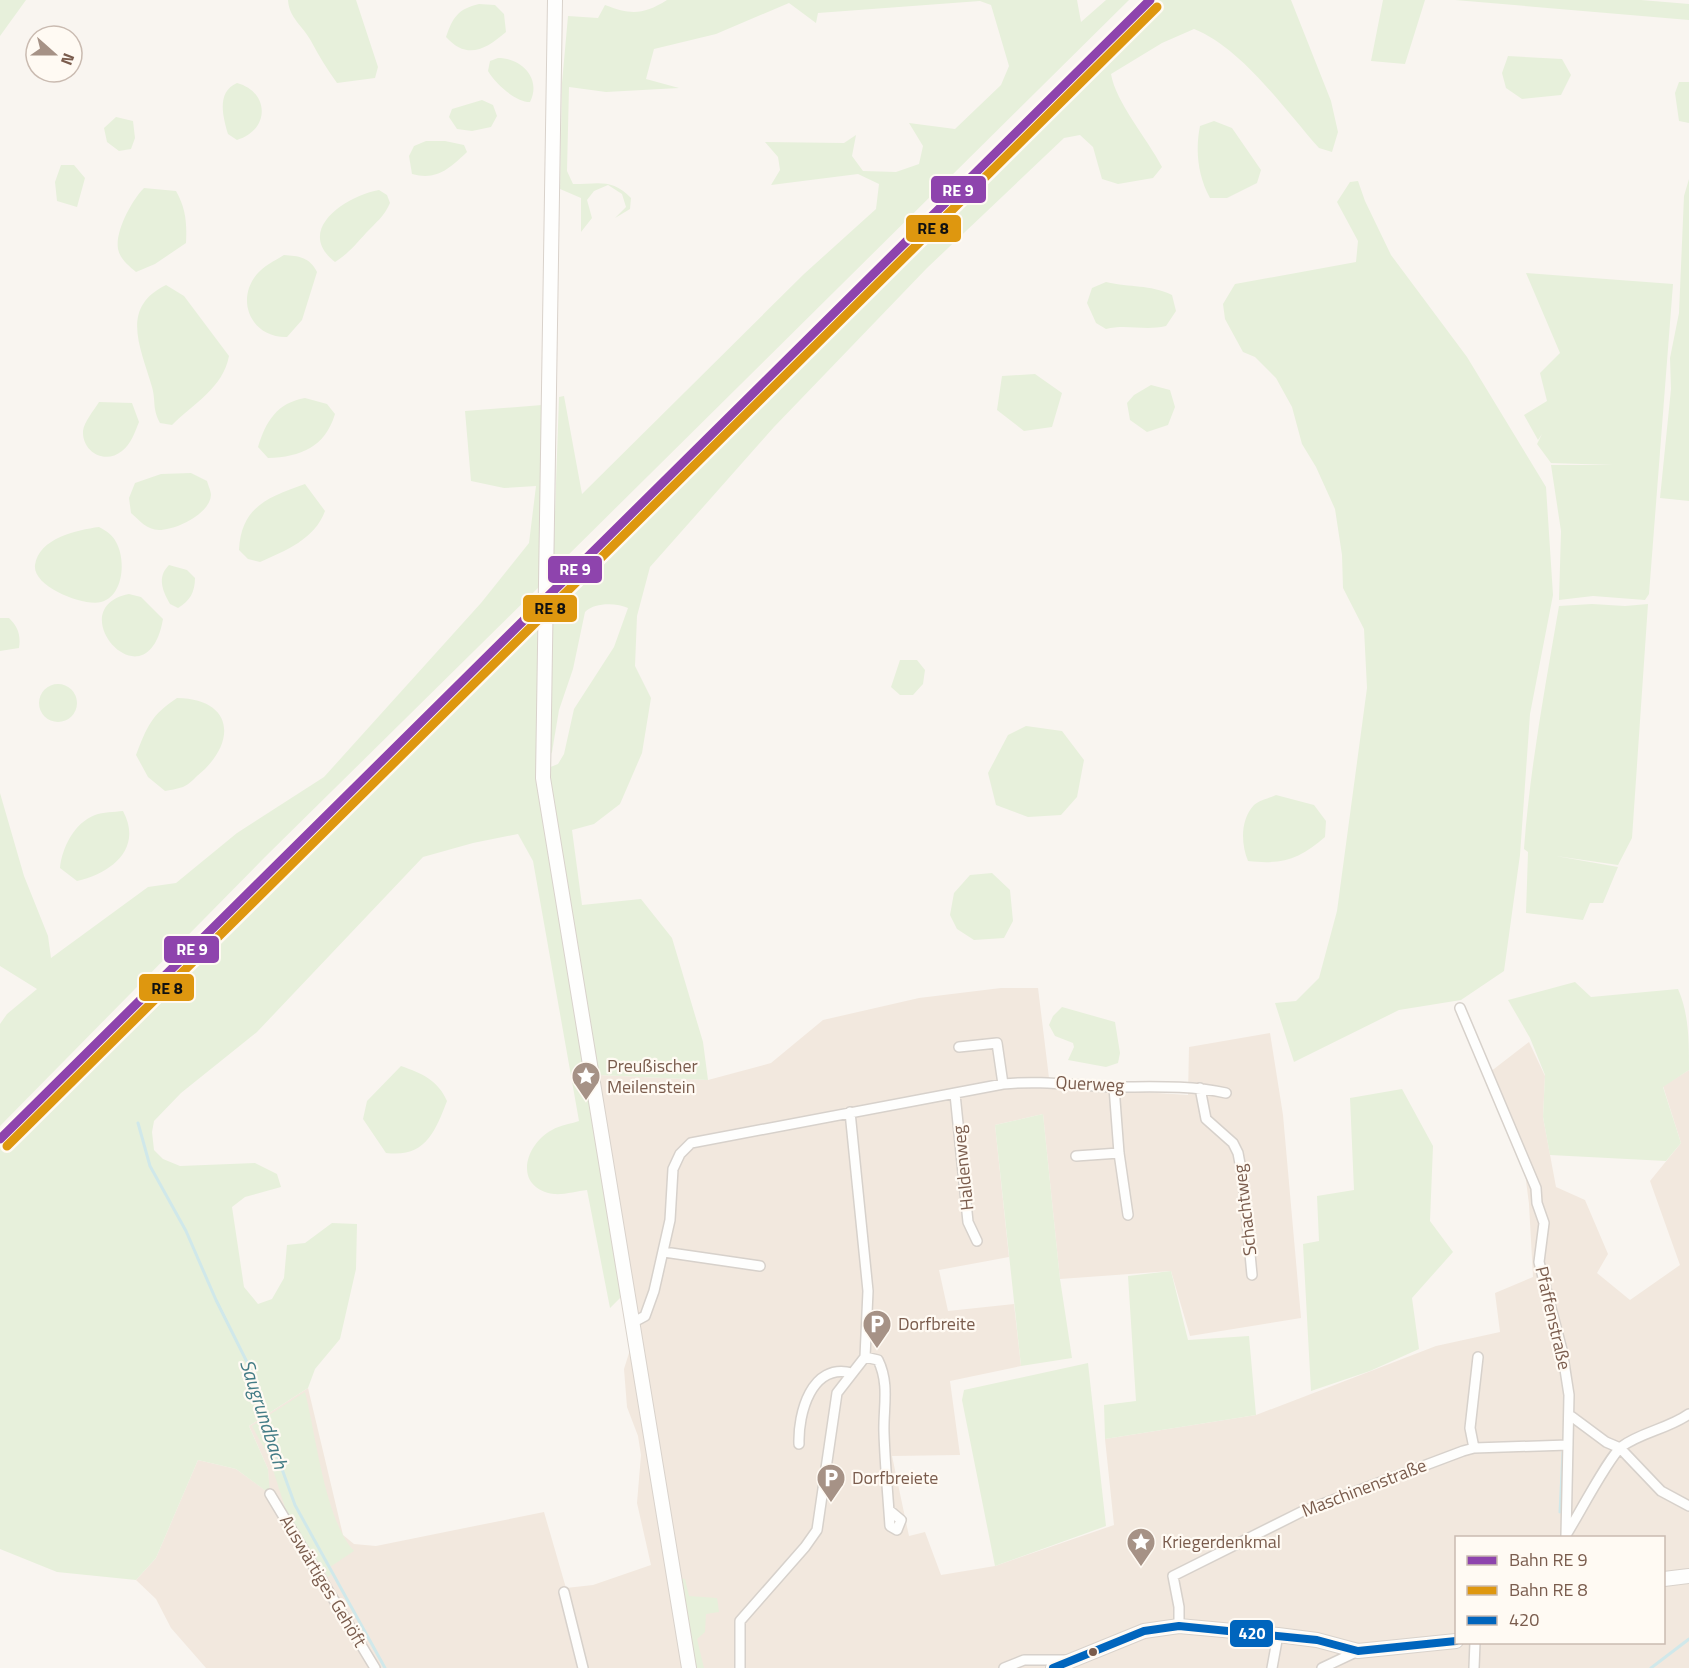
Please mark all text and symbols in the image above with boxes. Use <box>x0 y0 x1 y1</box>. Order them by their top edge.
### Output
north arrow <box>24 24 84 84</box>
text: N <box>55 50 81 69</box>
line badge: RE 9 <box>930 175 987 204</box>
text: RE 9 <box>942 178 974 202</box>
line badge: RE 8 <box>905 214 962 243</box>
text: RE 8 <box>917 216 949 240</box>
line badge: RE 9 <box>547 555 603 584</box>
text: RE 9 <box>559 557 591 581</box>
line badge: RE 8 <box>522 594 578 623</box>
text: RE 8 <box>534 596 566 620</box>
line badge: RE 9 <box>163 935 220 964</box>
text: RE 9 <box>176 937 208 961</box>
line badge: RE 8 <box>138 973 195 1002</box>
text: RE 8 <box>151 976 183 1000</box>
place label: Preußischer Meilenstein <box>607 1052 698 1100</box>
place icon: Preußischer Meilenstein <box>570 1060 602 1102</box>
street label: Querweg <box>1055 1068 1125 1099</box>
street label: Haldenweg <box>945 1124 980 1212</box>
street label: Schachtweg <box>1225 1163 1264 1257</box>
street label: Pfaffenstraße <box>1528 1263 1579 1372</box>
parking icon: Dorfbreite <box>861 1308 893 1350</box>
place label: Dorfbreite <box>898 1310 975 1337</box>
water label: Saugrundbach <box>232 1355 297 1474</box>
street label: Maschinenstraße <box>1297 1451 1430 1524</box>
parking icon: Dorfbreiete <box>815 1462 847 1504</box>
place label: Dorfbreiete <box>852 1464 938 1491</box>
street label: Auswärtiges Gehöft <box>273 1509 374 1653</box>
place icon: Kriegerdenkmal <box>1125 1526 1157 1568</box>
place label: Kriegerdenkmal <box>1162 1528 1281 1555</box>
legend <box>1455 1536 1665 1644</box>
text: Bahn RE 9 <box>1509 1546 1587 1573</box>
text: Bahn RE 8 <box>1509 1576 1587 1603</box>
text: 420 <box>1509 1606 1539 1633</box>
line badge: 420 <box>1229 1619 1274 1648</box>
text: 420 <box>1239 1621 1265 1645</box>
unlabelled marker <box>1087 1646 1099 1658</box>

